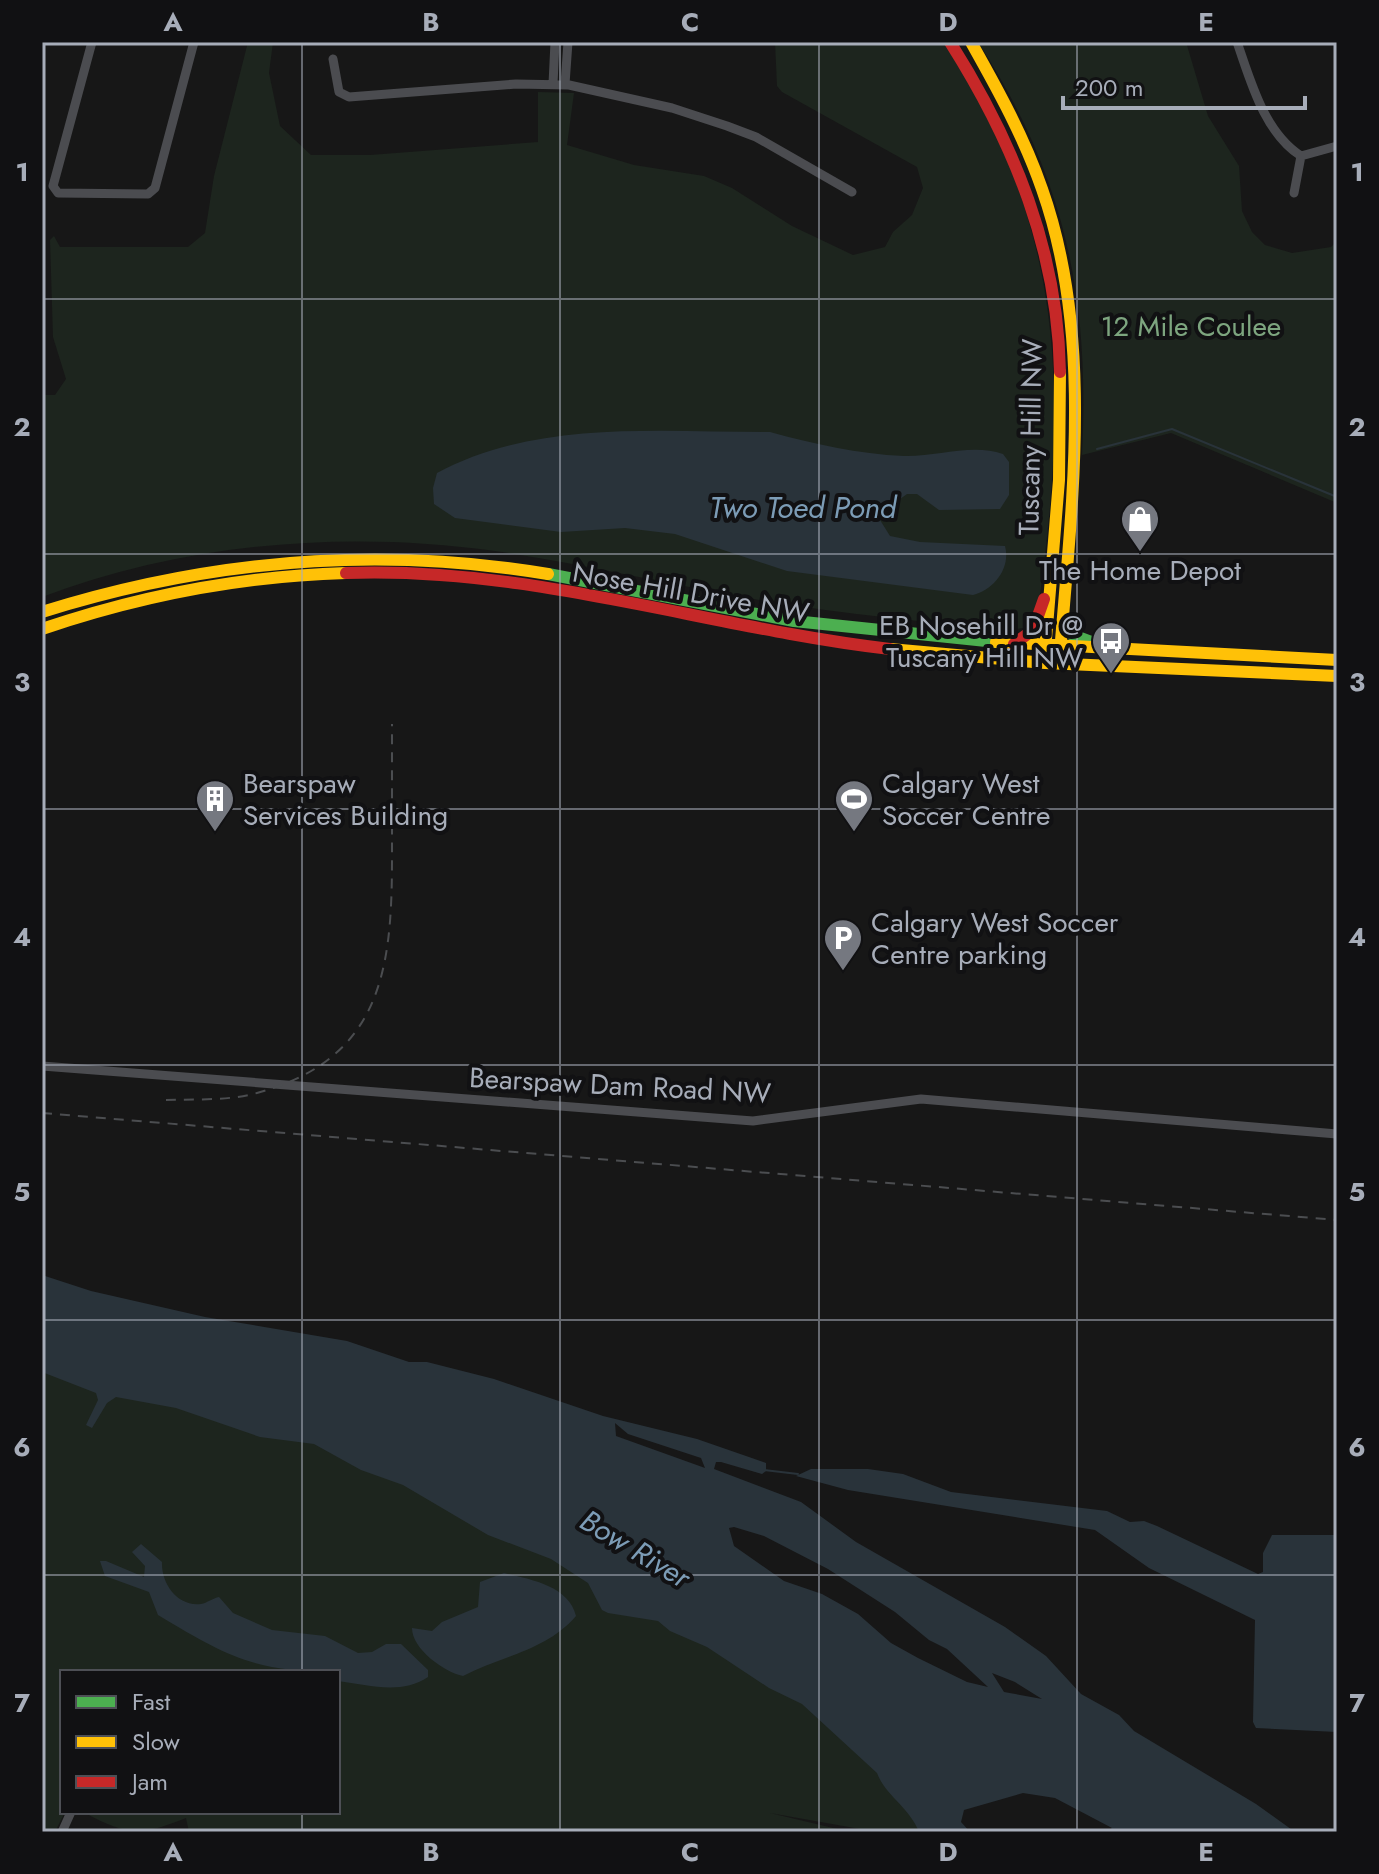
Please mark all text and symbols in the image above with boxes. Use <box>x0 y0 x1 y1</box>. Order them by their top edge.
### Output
text: A <box>162 3 183 41</box>
text: B <box>422 3 440 41</box>
text: C <box>681 3 699 41</box>
text: D <box>938 3 958 41</box>
text: E <box>1198 3 1214 41</box>
scale bar <box>1063 60 1305 110</box>
text: 200 m <box>1075 70 1143 105</box>
text: 1 <box>15 153 29 191</box>
text: 1 <box>1350 153 1364 191</box>
park label: 12 Mile Coulee <box>1101 306 1281 347</box>
street label: Tuscany Hill NW <box>1008 338 1053 536</box>
text: 2 <box>13 408 31 446</box>
text: 2 <box>1348 408 1366 446</box>
water label: Two Toed Pond <box>710 486 898 529</box>
shop icon: The Home Depot <box>1119 498 1161 553</box>
place label: The Home Depot <box>1039 550 1241 591</box>
street label: Nose Hill Drive NW <box>569 551 813 634</box>
place label: EB Nosehill Dr @ Tuscany Hill NW <box>879 605 1083 678</box>
bus stop icon: EB Nosehill Dr @ Tuscany Hill NW <box>1090 620 1132 675</box>
text: 3 <box>14 663 30 701</box>
text: 3 <box>1349 663 1365 701</box>
place label: Bearspaw Services Building <box>243 763 448 836</box>
place label: Calgary West Soccer Centre <box>882 763 1050 836</box>
building icon: Bearspaw Services Building <box>194 778 236 833</box>
sports icon: Calgary West Soccer Centre <box>833 778 875 833</box>
place label: Calgary West Soccer Centre parking <box>871 902 1119 975</box>
parking icon: Calgary West Soccer Centre parking <box>822 917 864 972</box>
text: 4 <box>13 918 31 956</box>
text: 4 <box>1348 918 1366 956</box>
street label: Bearspaw Dam Road NW <box>468 1057 772 1114</box>
text: 5 <box>14 1173 30 1211</box>
text: 5 <box>1349 1173 1365 1211</box>
text: 6 <box>13 1428 31 1466</box>
text: 6 <box>1348 1428 1366 1466</box>
water label: Bow River <box>572 1499 700 1599</box>
legend <box>60 1670 340 1814</box>
text: 7 <box>14 1684 30 1722</box>
text: Fast <box>132 1684 170 1719</box>
text: 7 <box>1349 1684 1365 1722</box>
text: Slow <box>132 1724 180 1759</box>
text: Jam <box>129 1764 168 1799</box>
text: A <box>162 1833 183 1871</box>
text: B <box>422 1833 440 1871</box>
text: C <box>681 1833 699 1871</box>
text: D <box>938 1833 958 1871</box>
text: E <box>1198 1833 1214 1871</box>

